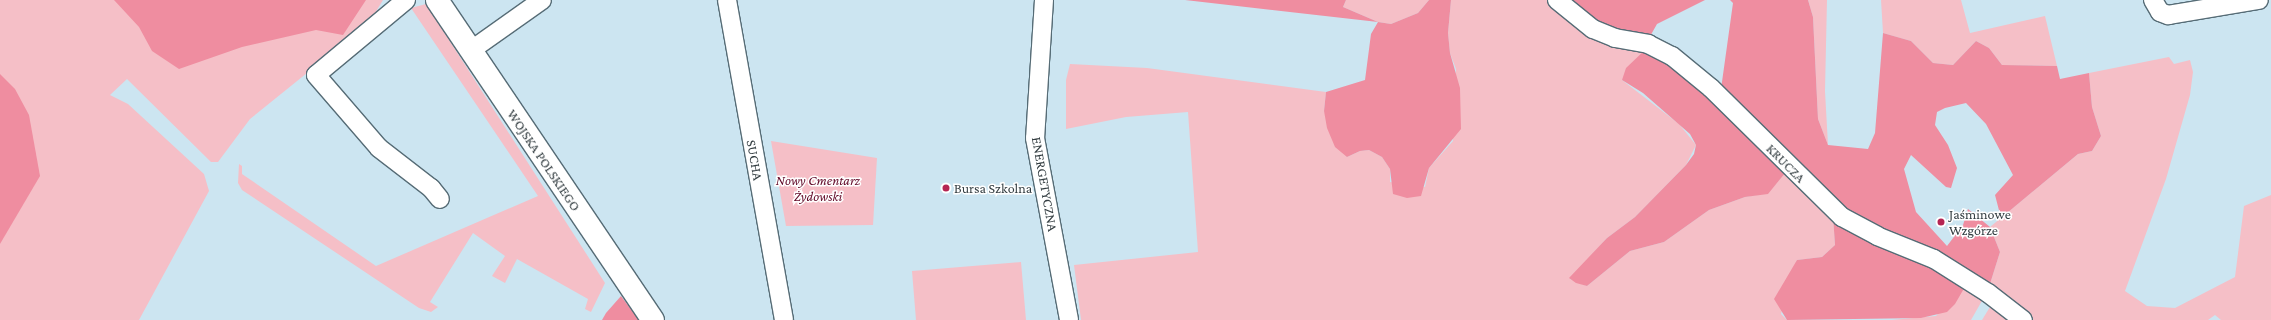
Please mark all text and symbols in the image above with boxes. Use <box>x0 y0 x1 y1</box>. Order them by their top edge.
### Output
street label: WOJSKA POLSKIEGO <box>504 106 584 214</box>
street label: ENERGETYCZNA <box>1028 135 1062 233</box>
street label: SUCHA <box>743 138 767 182</box>
street label: KRUCZA <box>1763 140 1809 186</box>
park label: Nowy Cmentarz Żydowski <box>776 172 860 204</box>
place label: Bursa Szkolna <box>954 180 1032 196</box>
marker: Bursa Szkolna <box>941 183 951 193</box>
place label: Jaśminowe Wzgórze <box>1949 206 2011 238</box>
marker: Jaśminowe Wzgórze <box>1936 217 1946 227</box>

